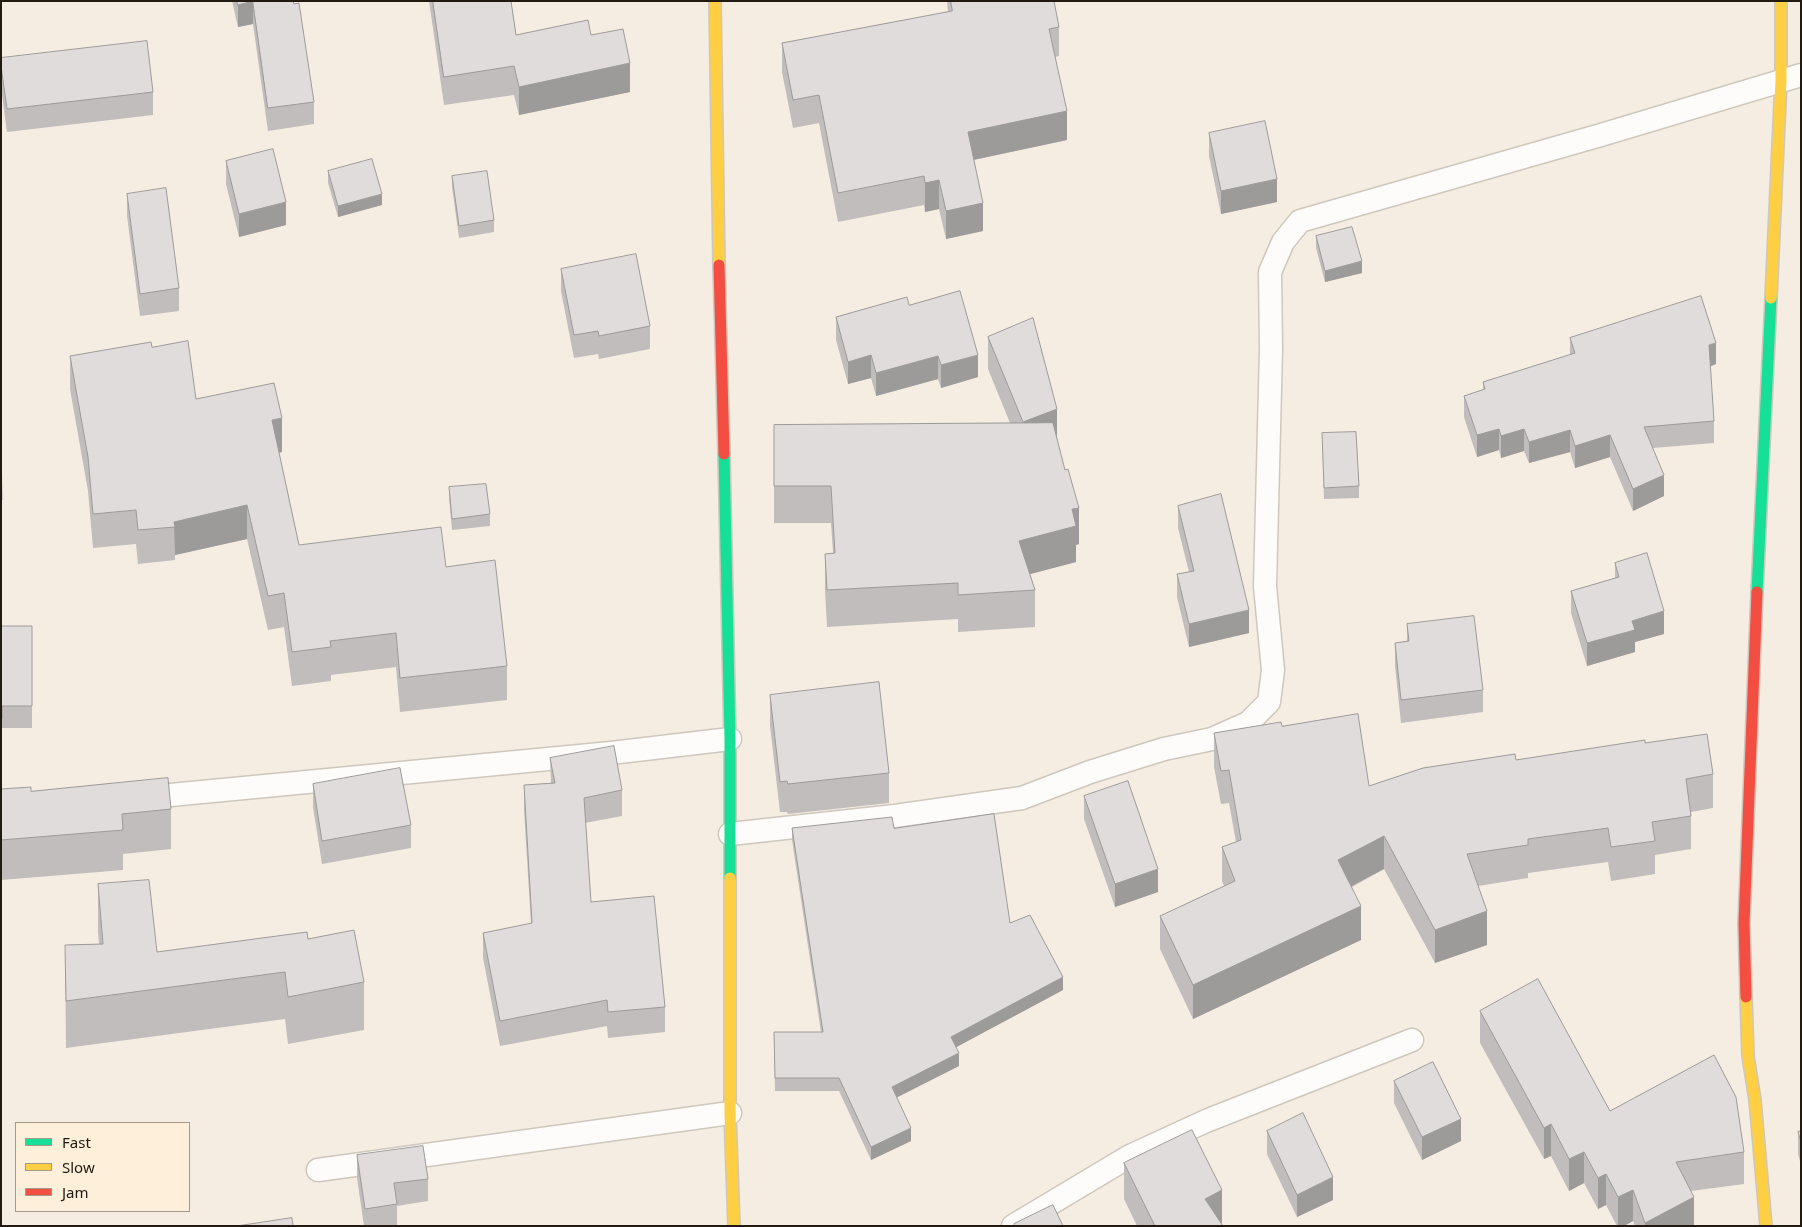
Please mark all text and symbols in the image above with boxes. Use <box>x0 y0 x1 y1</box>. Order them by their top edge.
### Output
legend <box>15 1122 190 1212</box>
text: Fast <box>62 1132 91 1152</box>
text: Slow <box>62 1157 95 1177</box>
text: Jam <box>62 1182 89 1202</box>

